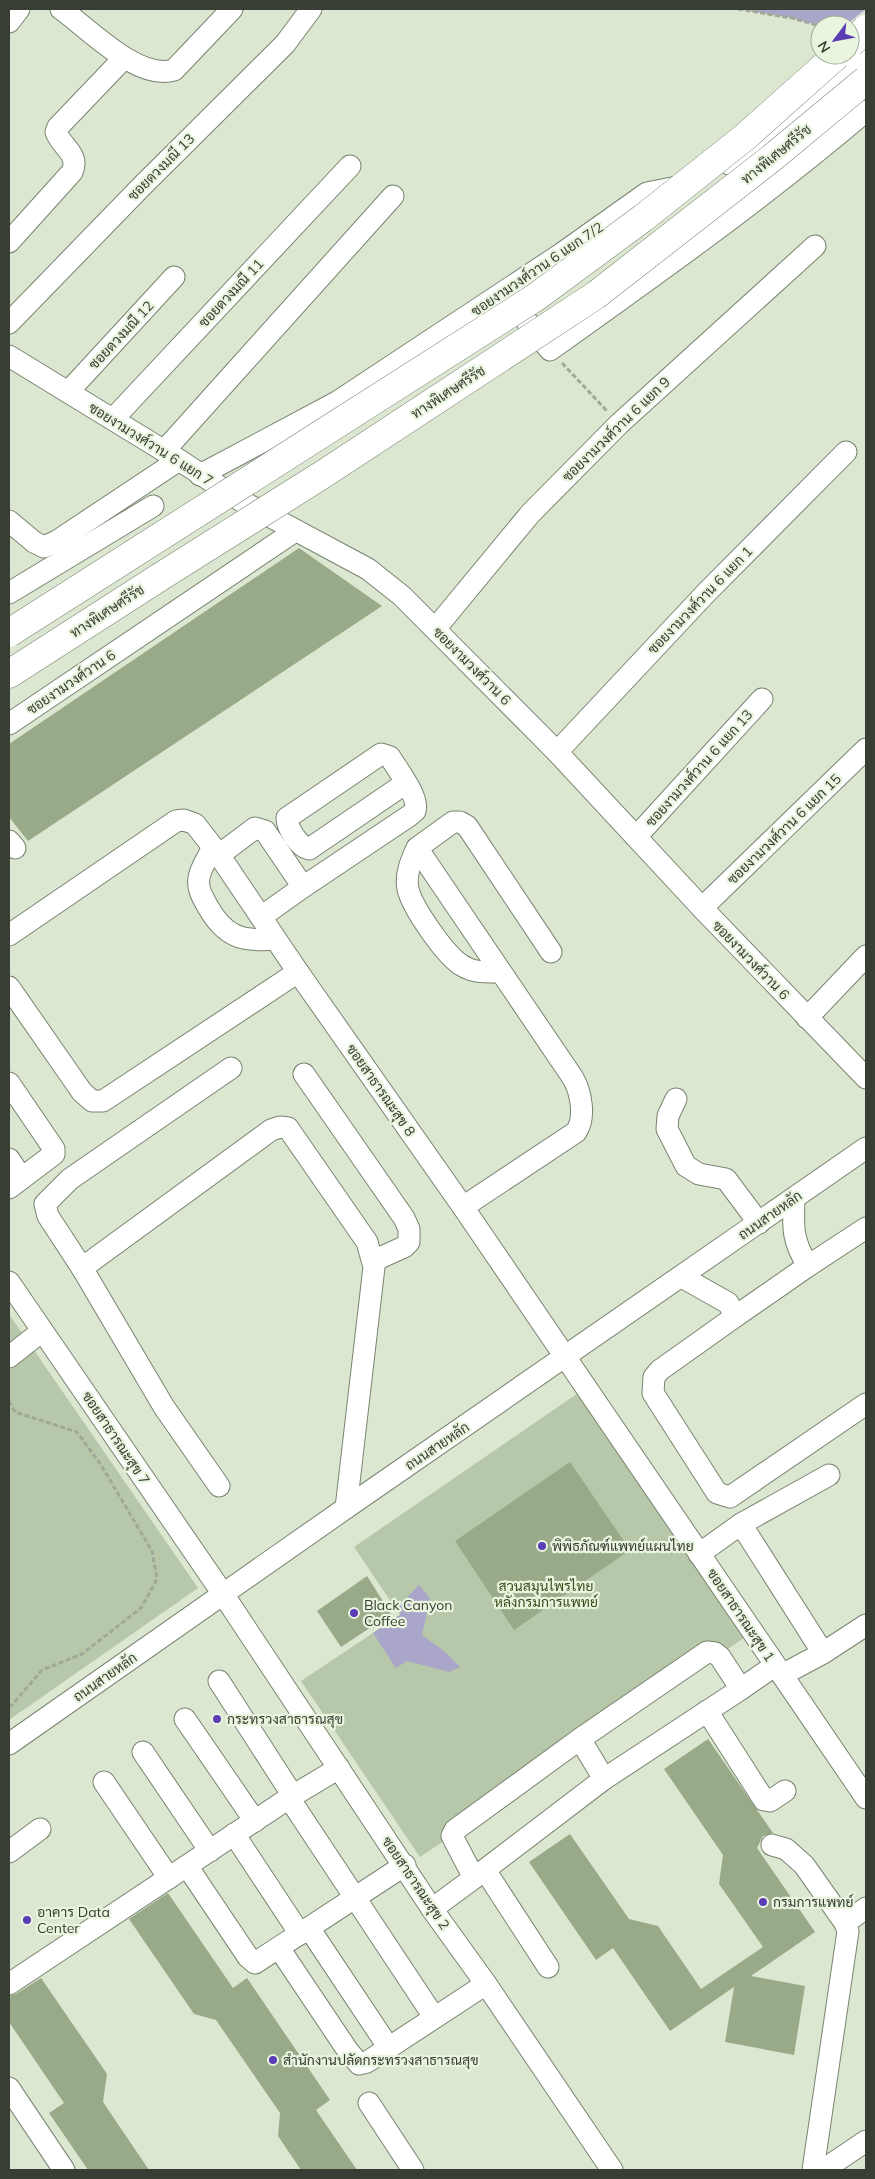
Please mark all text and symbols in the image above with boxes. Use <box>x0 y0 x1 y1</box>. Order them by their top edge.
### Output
north arrow <box>810 15 860 65</box>
text: N <box>814 38 834 56</box>
street label: ทางพิเศษศรีรัช <box>737 120 815 188</box>
street label: ซอยดวงมณี 13 <box>124 130 198 204</box>
street label: ซอยงามวงศ์วาน 6 แยก 7/2 <box>467 218 607 320</box>
street label: ซอยดวงมณี 11 <box>195 255 267 331</box>
street label: ซอยดวงมณี 12 <box>85 297 157 373</box>
street label: ทางพิเศษศรีรัช <box>407 361 489 423</box>
street label: ซอยงามวงศ์วาน 6 แยก 9 <box>558 373 674 485</box>
street label: ซอยงามวงศ์วาน 6 แยก 7 <box>85 398 217 490</box>
street label: ซอยงามวงศ์วาน 6 แยก 1 <box>644 542 756 658</box>
street label: ทางพิเศษศรีรัช <box>66 580 148 642</box>
street label: ซอยงามวงศ์วาน 6 <box>429 623 515 709</box>
street label: ซอยงามวงศ์วาน 6 <box>23 646 119 718</box>
street label: ซอยงามวงศ์วาน 6 แยก 13 <box>642 706 756 830</box>
street label: ซอยงามวงศ์วาน 6 แยก 15 <box>723 770 845 888</box>
street label: ซอยงามวงศ์วาน 6 <box>709 917 793 1003</box>
street label: ซอยสาธารณะสุข 8 <box>342 1040 419 1140</box>
street label: ถนนสายหลัก <box>735 1186 805 1244</box>
street label: ซอยสาธารณะสุข 7 <box>77 1388 154 1489</box>
street label: ถนนสายหลัก <box>401 1418 473 1474</box>
place label: พิพิธภัณฑ์แพทย์แผนไทย <box>552 1537 694 1555</box>
marker: พิพิธภัณฑ์แพทย์แผนไทย <box>536 1540 548 1552</box>
street label: ซอยสาธารณะสุข 1 <box>702 1565 779 1666</box>
park label: สวนสมุนไพรไทย หลังกรมการแพทย์ <box>494 1577 598 1611</box>
place label: Black Canyon Coffee <box>364 1596 452 1630</box>
marker: Black Canyon Coffee <box>348 1607 360 1619</box>
street label: ถนนสายหลัก <box>70 1648 140 1706</box>
place label: กระทรวงสาธารณสุข <box>227 1710 343 1729</box>
marker: กระทรวงสาธารณสุข <box>211 1713 223 1725</box>
street label: ซอยสาธารณะสุข 2 <box>377 1833 454 1934</box>
place label: กรมการแพทย์ <box>773 1893 853 1911</box>
marker: กรมการแพทย์ <box>757 1896 769 1908</box>
place label: อาคาร Data Center <box>37 1903 110 1937</box>
marker: อาคาร Data Center <box>21 1914 33 1926</box>
place label: สำนักงานปลัดกระทรวงสาธารณสุข <box>283 2051 478 2070</box>
marker: สำนักงานปลัดกระทรวงสาธารณสุข <box>267 2054 279 2066</box>

